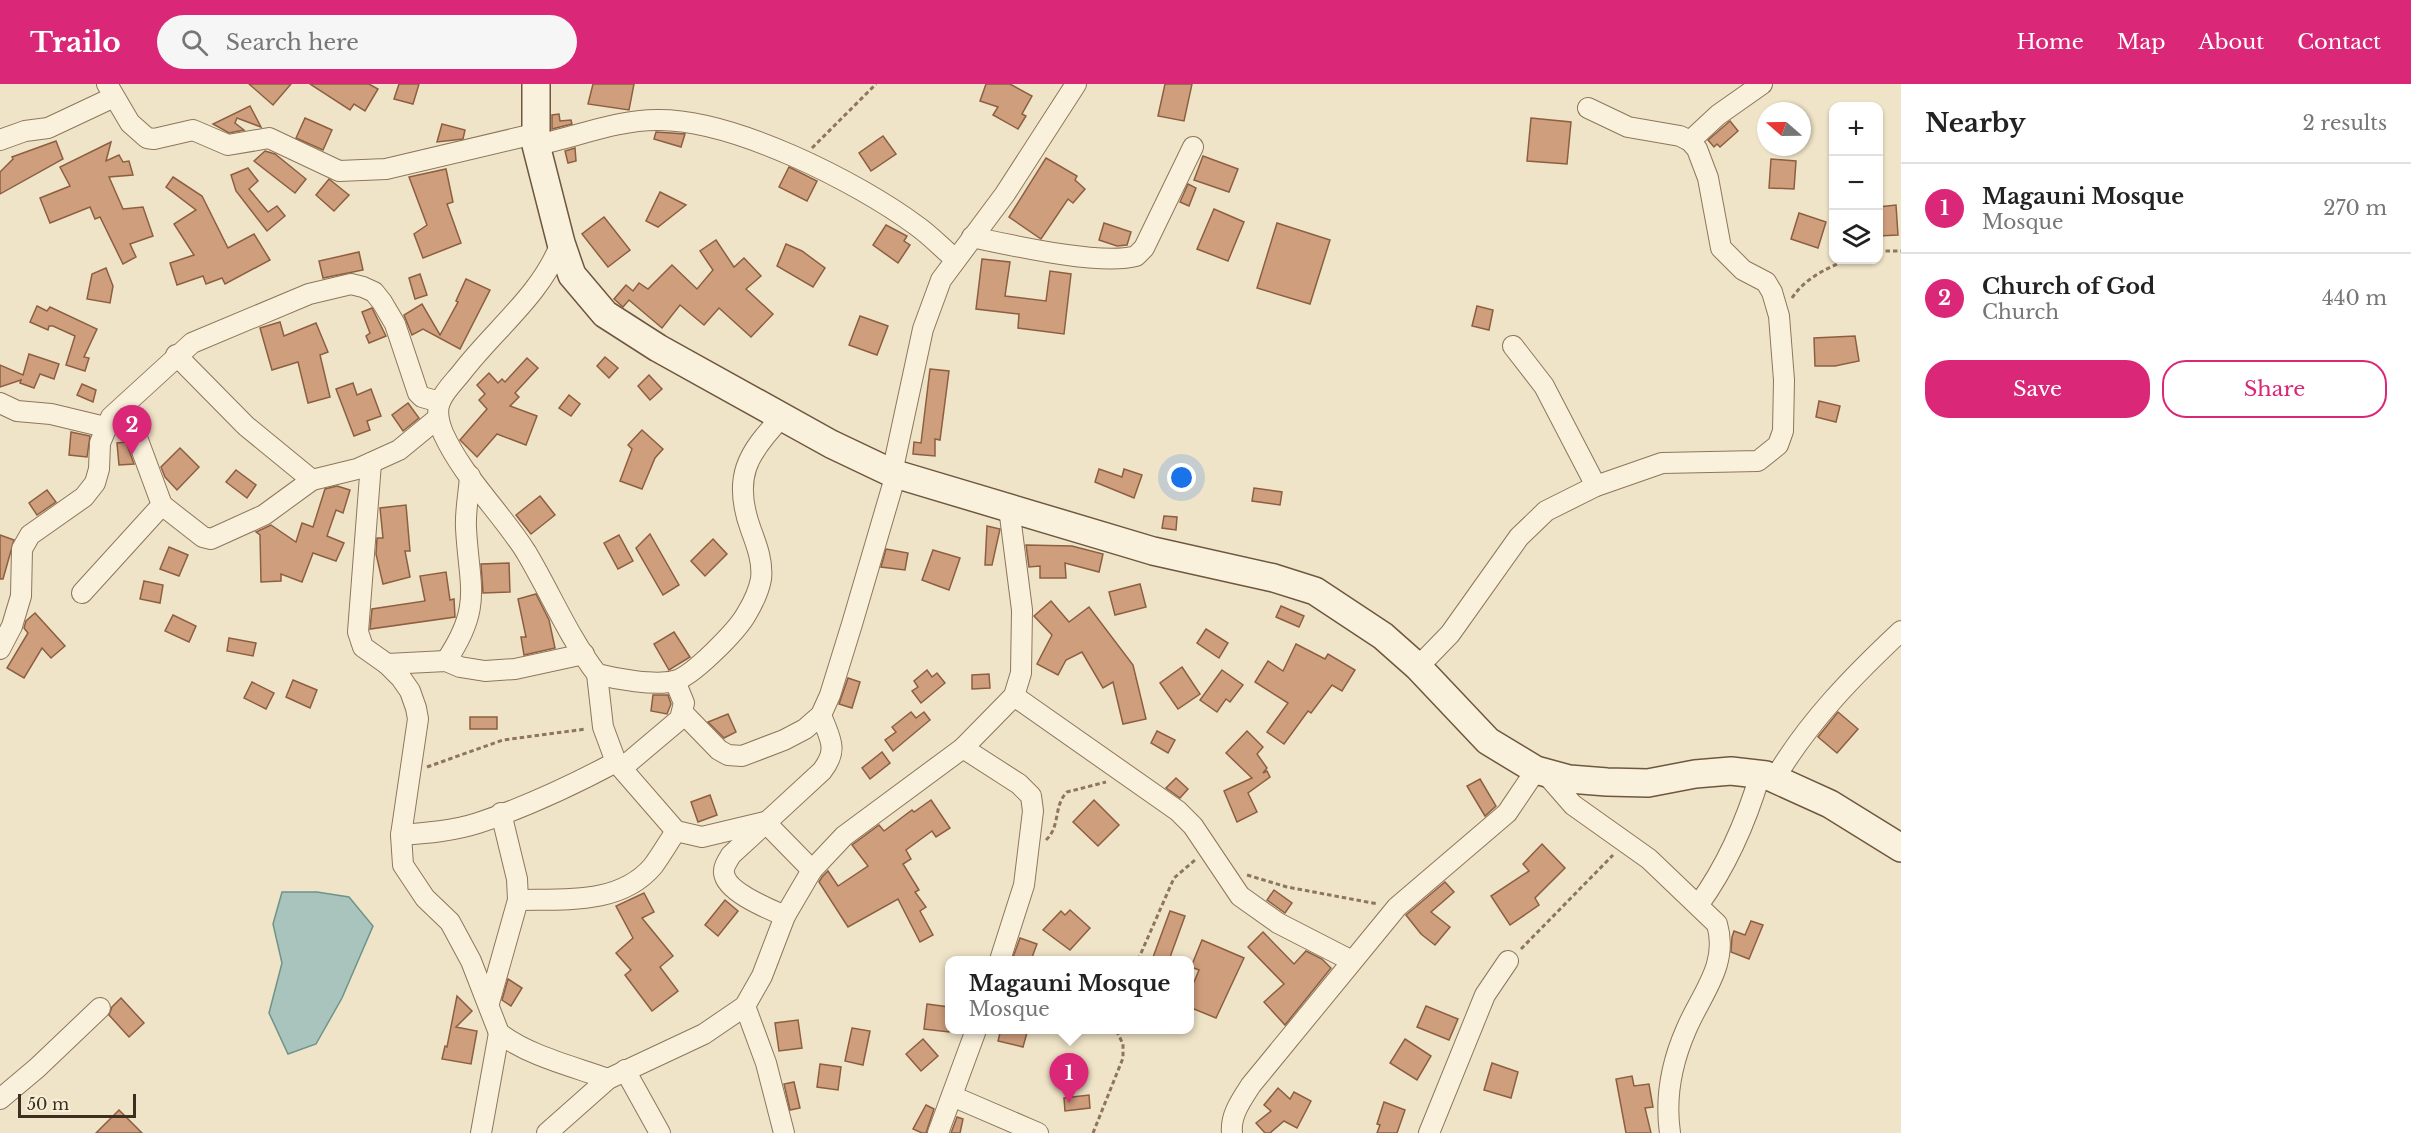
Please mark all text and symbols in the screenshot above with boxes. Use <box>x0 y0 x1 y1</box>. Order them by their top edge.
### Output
search box <box>157 15 577 69</box>
text: Trailo <box>30 25 121 60</box>
icon: search <box>178 26 211 59</box>
text: Search here <box>226 29 359 56</box>
text: Home <box>2017 29 2084 55</box>
text: Map <box>2117 29 2165 55</box>
text: About <box>2198 29 2264 55</box>
text: Contact <box>2297 29 2381 55</box>
north arrow <box>1757 102 1811 156</box>
map controls <box>1829 102 1883 264</box>
button: + <box>1829 102 1883 156</box>
text: Nearby <box>1925 107 2026 139</box>
text: 2 results <box>2303 111 2387 135</box>
button: − <box>1829 156 1883 210</box>
text: Magauni Mosque <box>1982 183 2184 210</box>
text: 1 <box>1940 196 1949 220</box>
text: 270 m <box>2323 196 2387 220</box>
button: layers <box>1829 210 1883 264</box>
text: Mosque <box>1982 210 2063 234</box>
text: Church of God <box>1982 273 2155 300</box>
text: 2 <box>1938 286 1951 310</box>
text: 440 m <box>2322 286 2387 310</box>
text: Church <box>1982 300 2059 324</box>
button: Save <box>1925 360 2150 418</box>
button: Share <box>2162 360 2387 418</box>
pin: 2 <box>112 406 152 455</box>
your location <box>1167 463 1196 492</box>
popup <box>945 956 1194 1034</box>
text: Magauni Mosque <box>968 970 1171 997</box>
text: Mosque <box>968 997 1050 1021</box>
pin: 1 <box>1050 1054 1088 1103</box>
scale bar <box>18 1091 136 1118</box>
text: 50 m <box>27 1094 69 1114</box>

